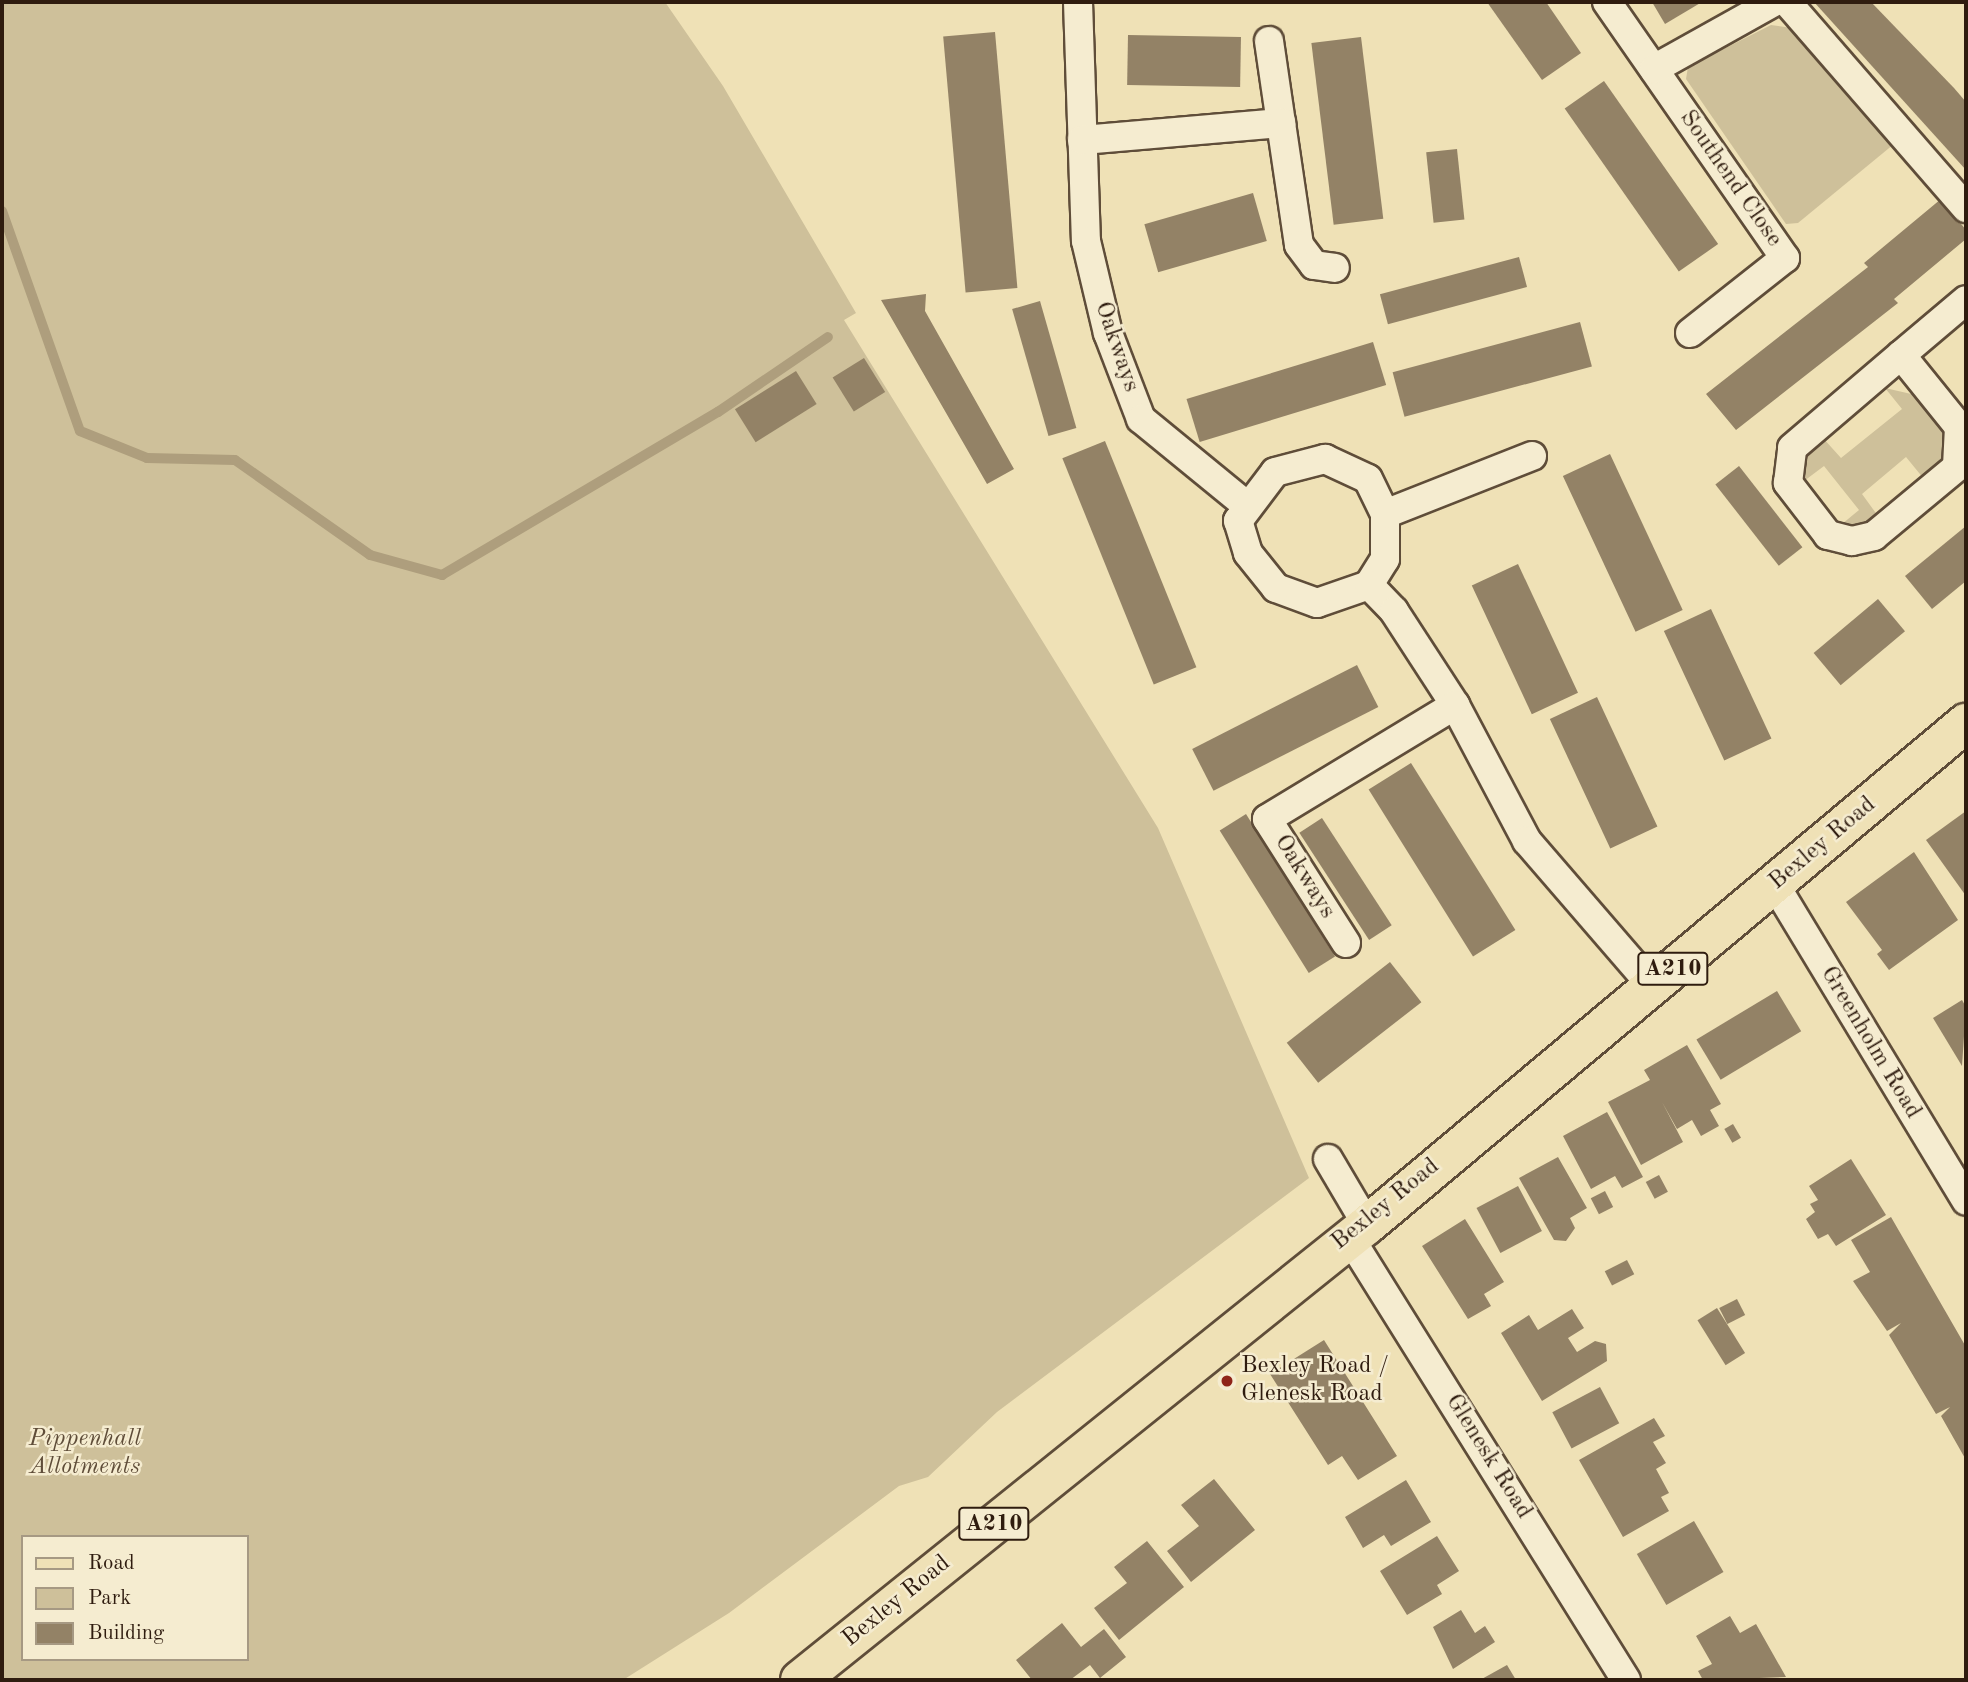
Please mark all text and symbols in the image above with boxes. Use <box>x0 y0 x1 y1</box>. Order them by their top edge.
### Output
street label: Southend Close <box>1672 105 1788 253</box>
street label: Oakways <box>1087 298 1145 396</box>
street label: Bexley Road <box>1764 791 1882 897</box>
street label: Oakways <box>1267 830 1341 924</box>
road number: A210 <box>1636 950 1710 988</box>
street label: Greenholm Road <box>1813 962 1927 1124</box>
street label: Bexley Road <box>1326 1153 1446 1257</box>
place label: Bexley Road / Glenesk Road <box>1241 1353 1389 1409</box>
marker: Bexley Road / Glenesk Road <box>1219 1373 1235 1389</box>
street label: Glenesk Road <box>1438 1389 1538 1525</box>
park label: Pippenhall Allotments <box>29 1426 141 1482</box>
road number: A210 <box>957 1504 1031 1544</box>
legend <box>21 1535 248 1661</box>
street label: Bexley Road <box>837 1550 957 1654</box>
text: Road <box>88 1553 135 1574</box>
text: Park <box>88 1588 131 1609</box>
text: Building <box>88 1623 164 1644</box>

